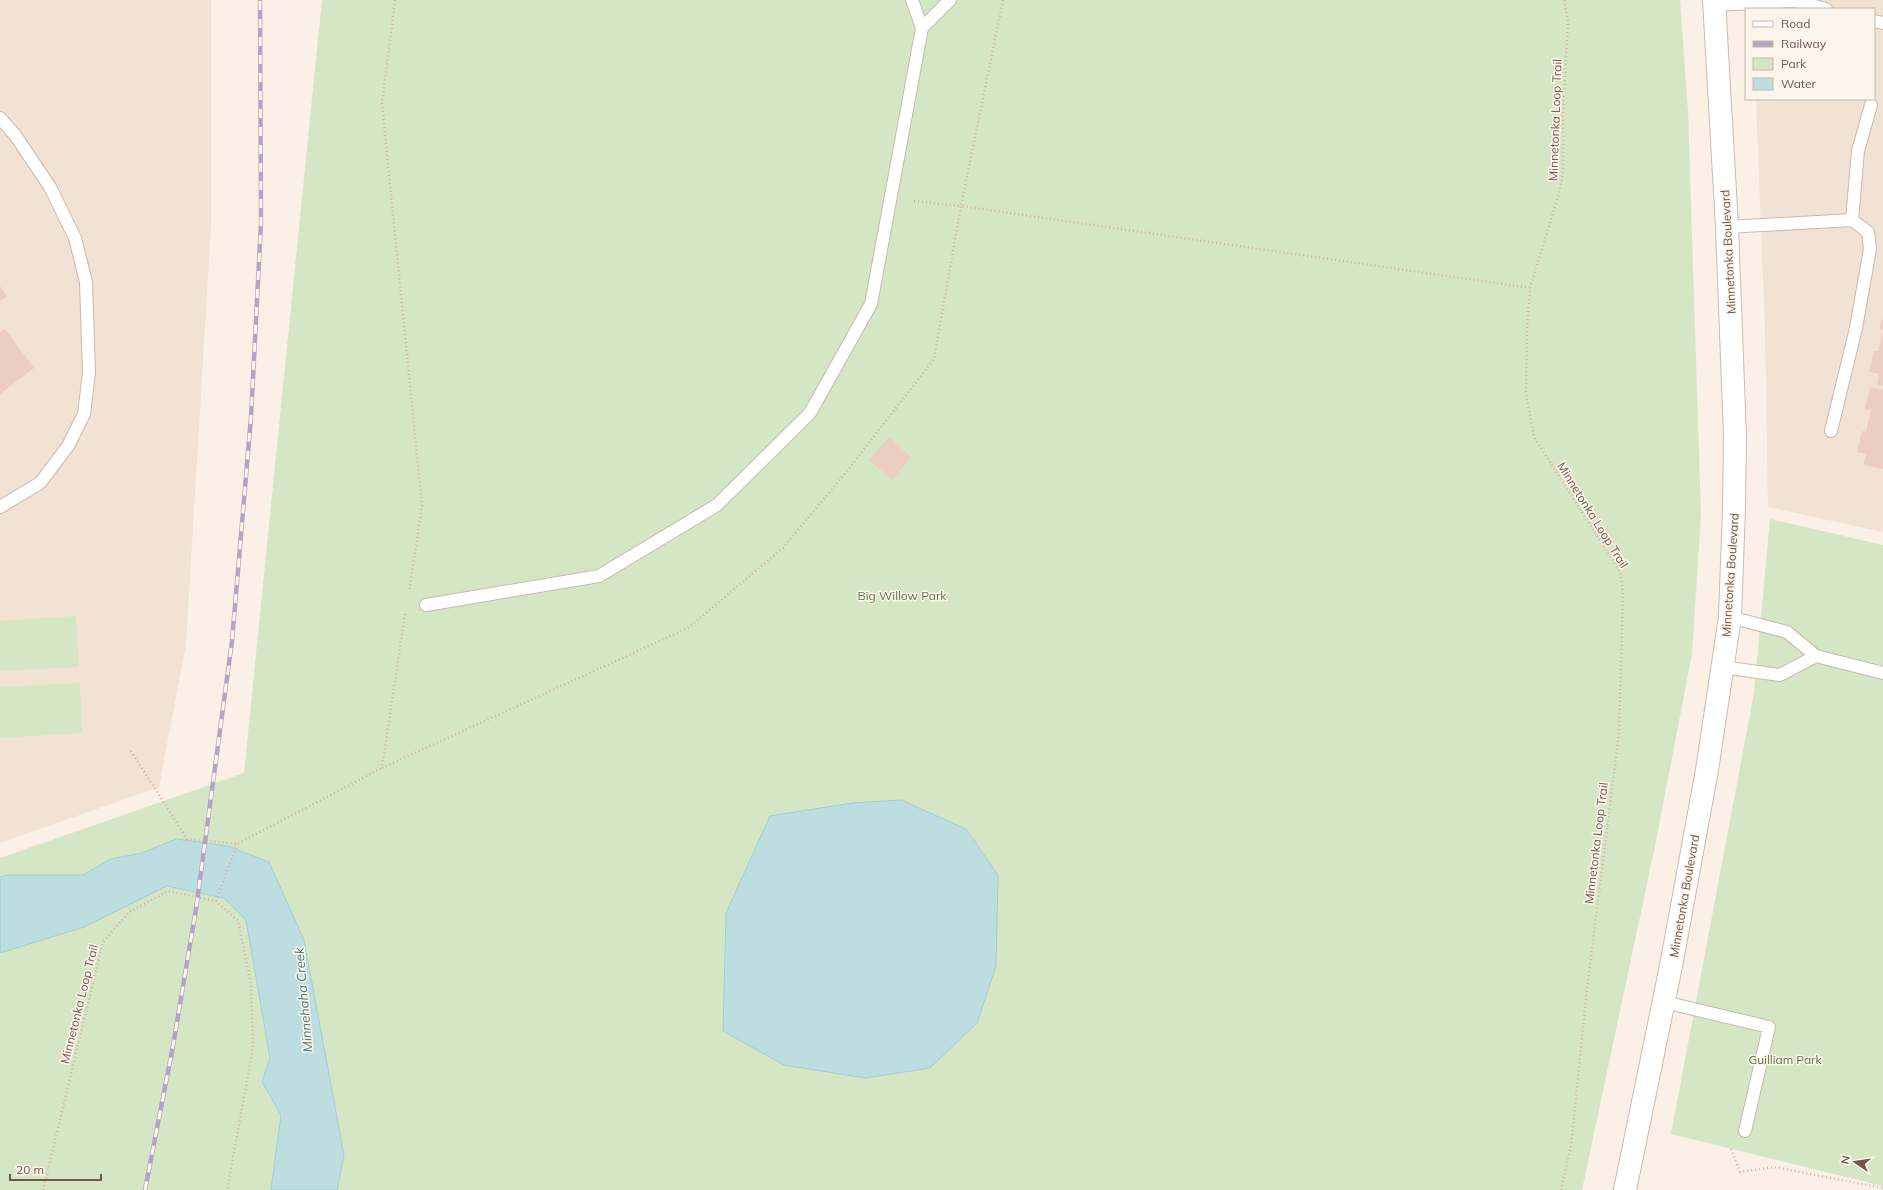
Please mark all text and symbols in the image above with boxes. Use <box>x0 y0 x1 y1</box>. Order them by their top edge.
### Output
legend <box>1745 8 1875 100</box>
text: Road <box>1781 16 1810 31</box>
text: Railway <box>1781 36 1827 51</box>
text: Park <box>1781 56 1807 71</box>
street label: Minnetonka Loop Trail <box>1545 59 1565 181</box>
text: Water <box>1781 76 1817 91</box>
street label: Minnetonka Boulevard <box>1717 189 1739 315</box>
street label: Minnetonka Loop Trail <box>1554 459 1632 571</box>
street label: Minnetonka Boulevard <box>1718 512 1742 638</box>
park label: Big Willow Park <box>858 588 947 603</box>
street label: Minnetonka Loop Trail <box>1581 781 1611 905</box>
street label: Minnetonka Boulevard <box>1666 833 1702 959</box>
street label: Minnetonka Loop Trail <box>57 943 101 1065</box>
water label: Minnehaha Creek <box>290 947 316 1053</box>
park label: Guilliam Park <box>1748 1052 1822 1067</box>
north arrow <box>1835 1142 1875 1182</box>
text: N <box>1838 1154 1853 1165</box>
scale bar <box>10 1156 101 1182</box>
text: 20 m <box>16 1162 44 1177</box>

